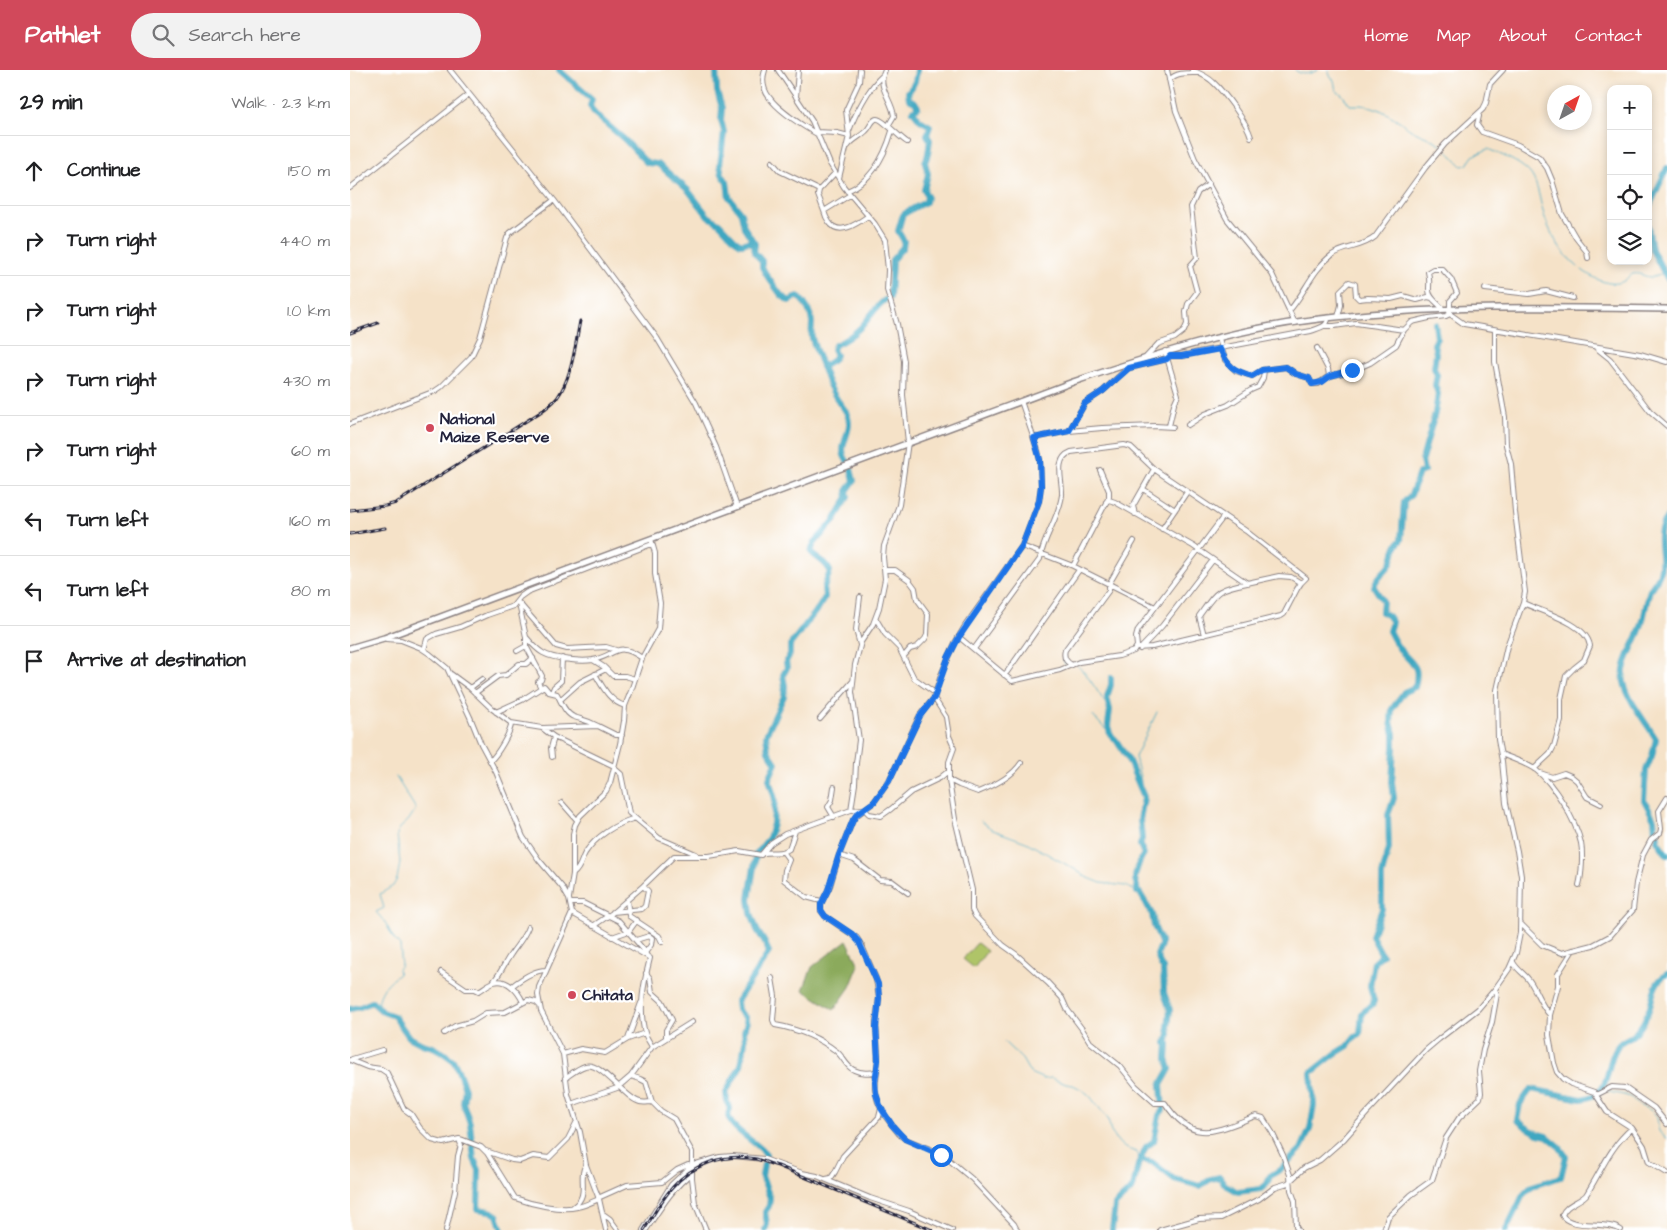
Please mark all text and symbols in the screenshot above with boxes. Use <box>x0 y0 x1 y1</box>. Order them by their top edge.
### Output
search box <box>131 13 481 58</box>
text: Pathlet <box>25 18 101 52</box>
icon: search <box>149 21 177 49</box>
text: Search here <box>189 22 301 49</box>
text: Home <box>1364 23 1409 48</box>
text: Map <box>1437 23 1471 48</box>
text: About <box>1499 23 1547 48</box>
text: Contact <box>1575 23 1642 48</box>
north arrow <box>1547 85 1592 130</box>
map controls <box>1607 85 1652 265</box>
button: + <box>1607 85 1652 130</box>
text: 29 min <box>20 88 82 117</box>
text: Walk · 2.3 km <box>231 92 330 114</box>
button: − <box>1607 130 1652 175</box>
icon: ahead <box>20 157 48 185</box>
text: Continue <box>67 157 141 184</box>
text: 150 m <box>288 160 330 182</box>
button: locate <box>1607 175 1652 220</box>
button: layers <box>1607 220 1652 265</box>
icon: right <box>20 227 48 255</box>
text: Turn right <box>67 227 156 254</box>
text: 440 m <box>279 230 330 252</box>
icon: right <box>20 297 48 325</box>
text: Turn right <box>67 297 156 324</box>
text: 1.0 km <box>287 300 330 322</box>
route end <box>1341 359 1364 382</box>
icon: right <box>20 367 48 395</box>
text: Turn right <box>67 367 156 394</box>
text: 430 m <box>282 370 330 392</box>
place label: National Maize Reserve <box>440 408 550 448</box>
marker: National Maize Reserve <box>424 422 436 434</box>
icon: right <box>20 437 48 465</box>
text: Turn right <box>67 437 156 464</box>
text: 60 m <box>291 440 330 462</box>
icon: left <box>20 507 48 535</box>
text: Turn left <box>67 507 148 534</box>
text: 160 m <box>289 510 330 532</box>
icon: left <box>20 577 48 605</box>
text: Turn left <box>67 577 148 604</box>
text: 80 m <box>291 580 330 602</box>
icon: arrive <box>20 647 48 675</box>
text: Arrive at destination <box>67 647 246 674</box>
place label: Chitata <box>582 984 634 1006</box>
marker: Chitata <box>566 989 578 1001</box>
route start <box>930 1144 953 1167</box>

